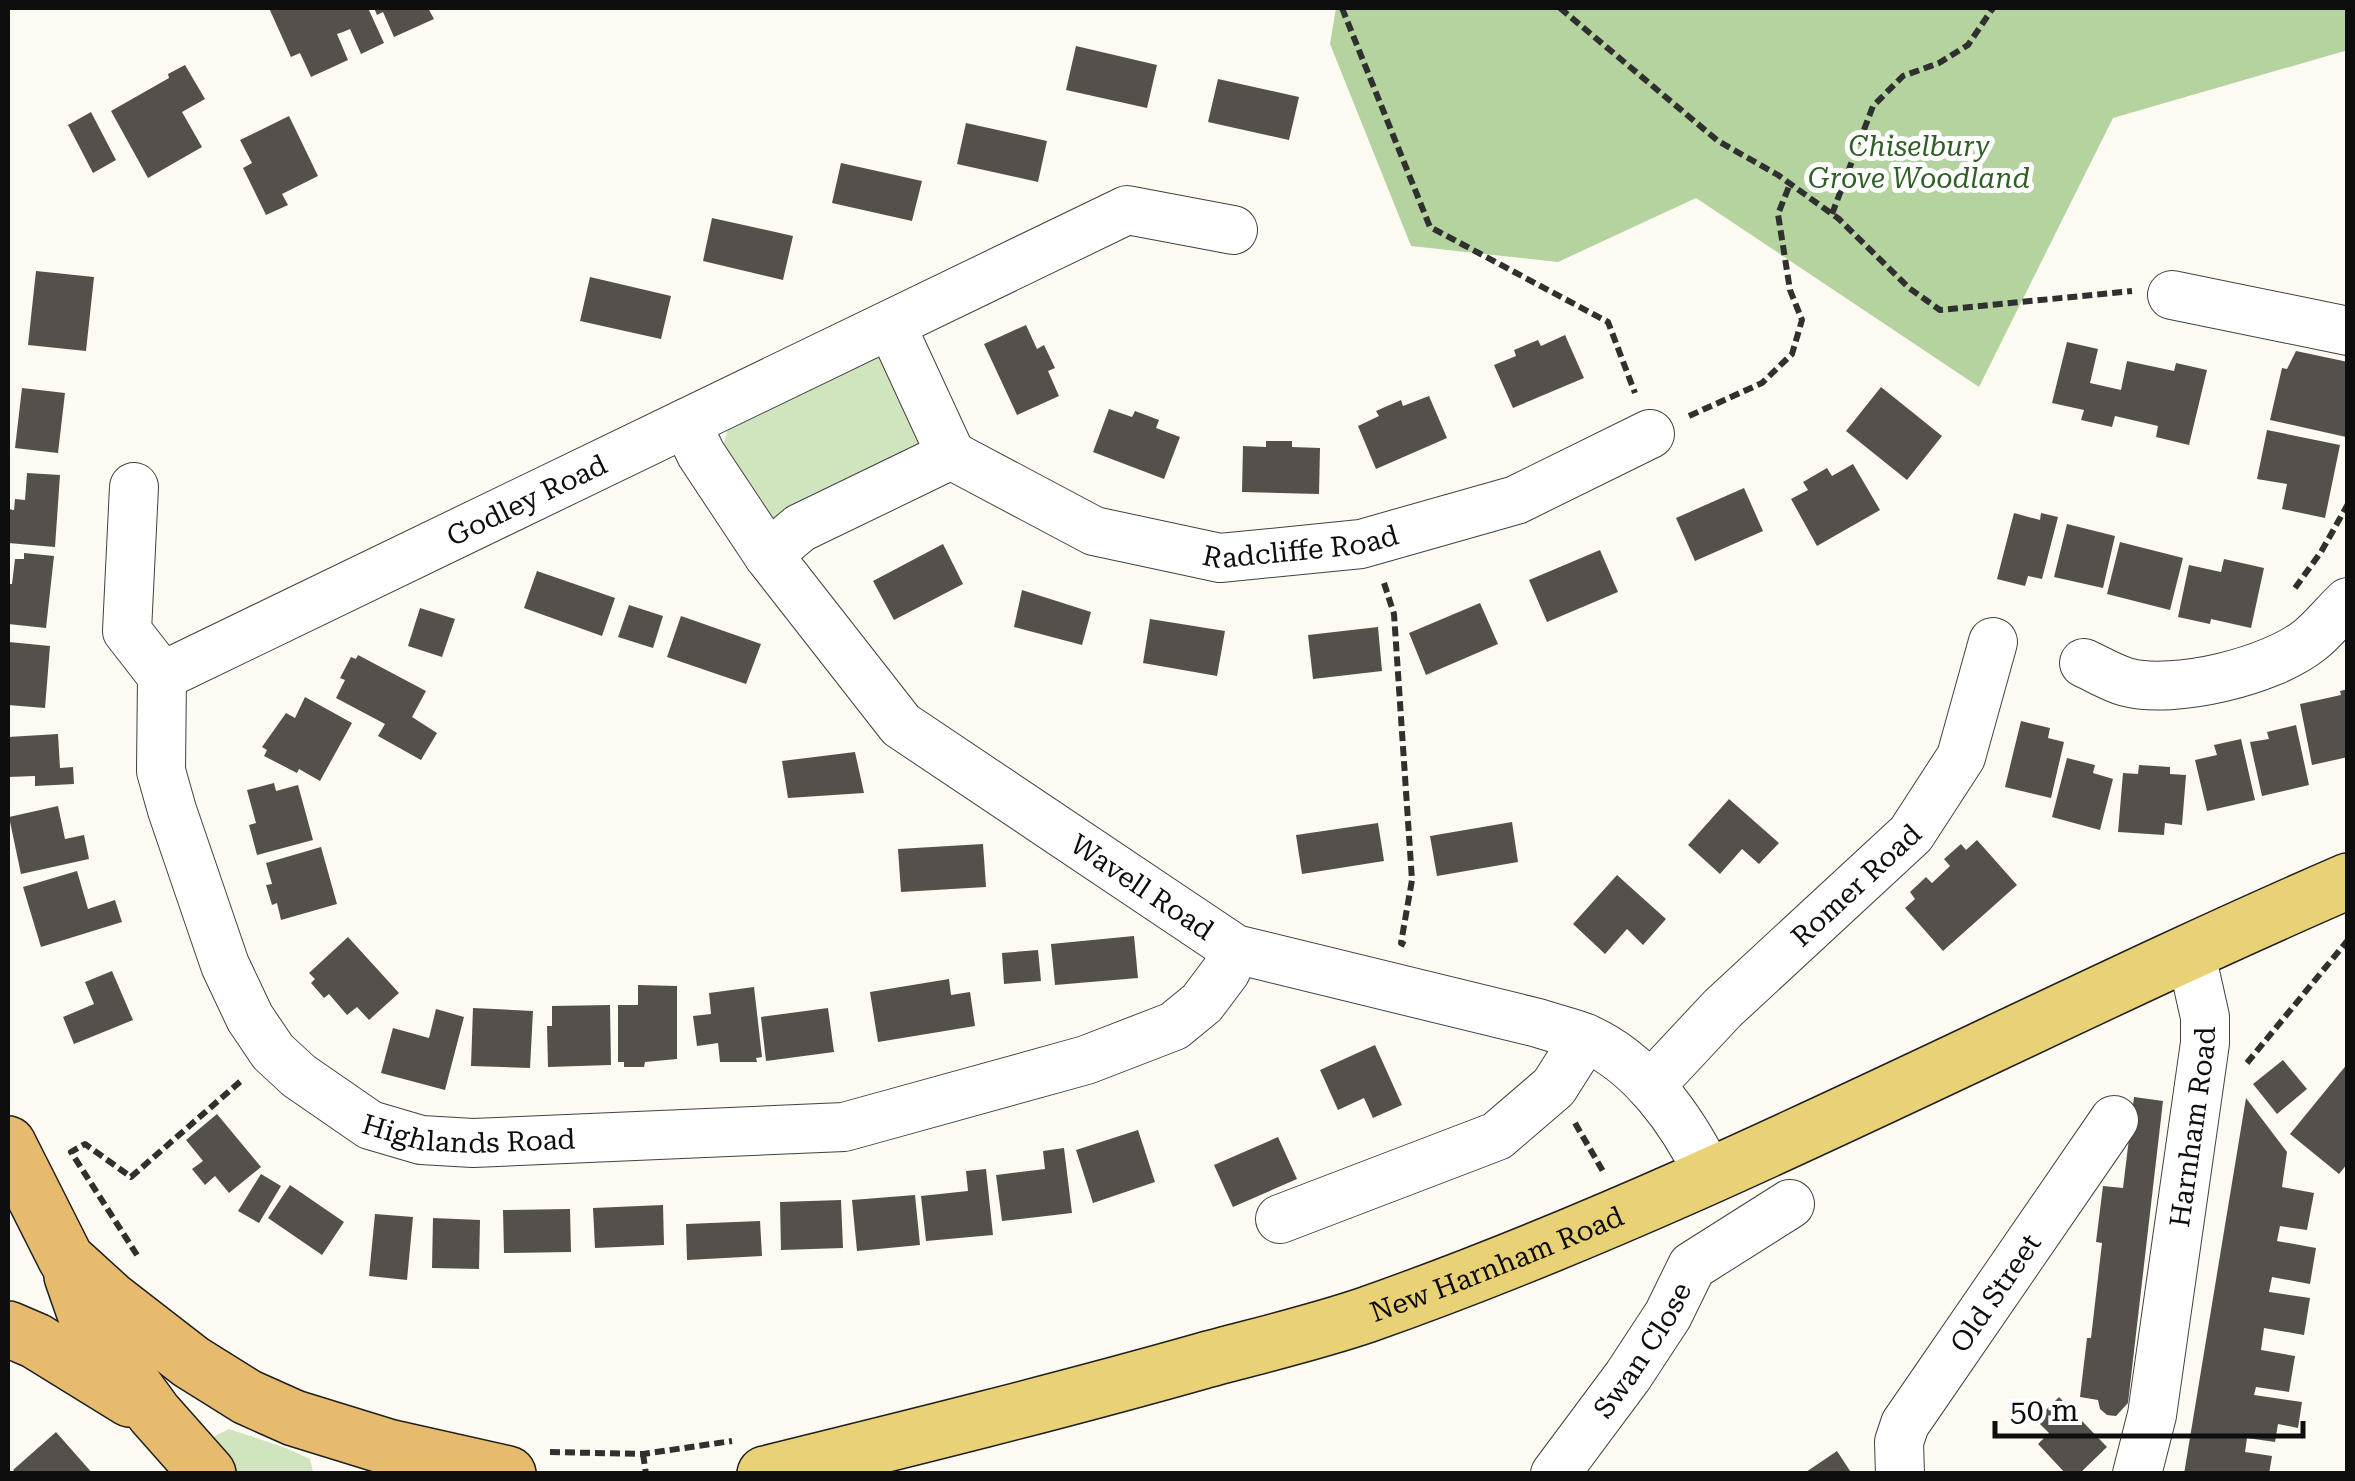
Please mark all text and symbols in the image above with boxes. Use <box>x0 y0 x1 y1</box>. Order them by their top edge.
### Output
park label: Chiselbury Grove Woodland <box>1808 130 2030 195</box>
street label: Godley Road <box>442 448 612 553</box>
street label: Radcliffe Road <box>1200 518 1402 575</box>
street label: Romer Road <box>1785 817 1928 953</box>
street label: Wavell Road <box>1064 827 1220 947</box>
street label: Harnham Road <box>2163 1027 2222 1229</box>
street label: Highlands Road <box>358 1108 576 1160</box>
street label: New Harnham Road <box>1366 1200 1629 1329</box>
street label: Old Street <box>1943 1228 2048 1359</box>
street label: Swan Close <box>1587 1277 1698 1424</box>
scale bar <box>1995 1376 2302 1438</box>
text: 50 m <box>2010 1393 2079 1428</box>

